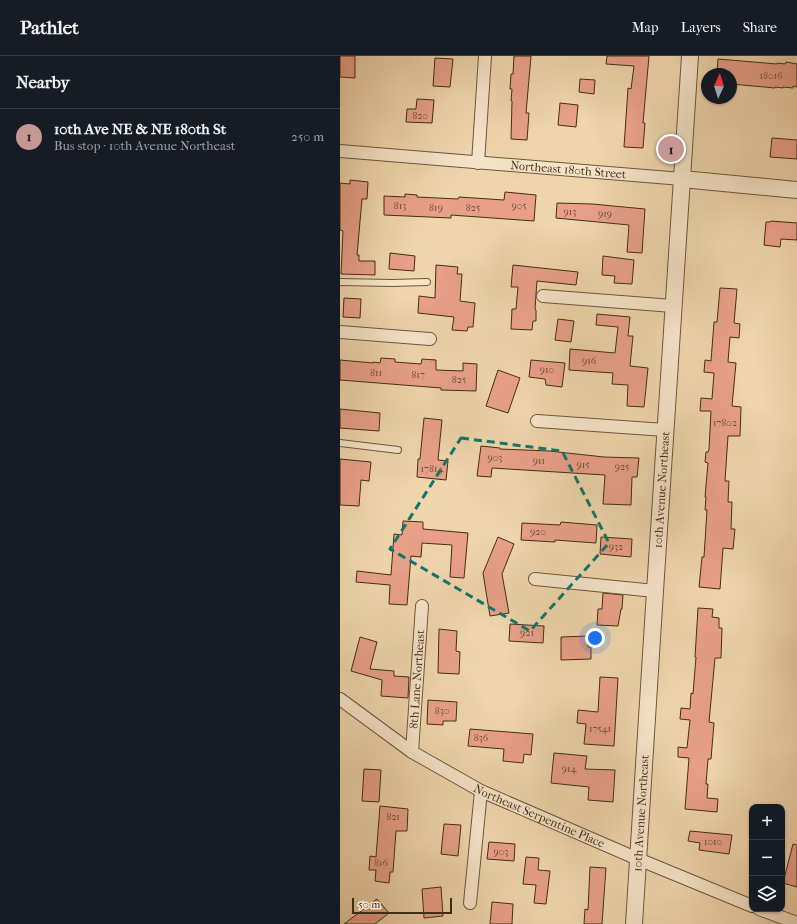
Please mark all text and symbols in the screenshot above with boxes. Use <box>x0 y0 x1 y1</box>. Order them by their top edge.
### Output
text: Pathlet <box>20 17 79 39</box>
text: Map <box>632 19 659 36</box>
text: Layers <box>681 19 721 36</box>
text: Share <box>743 19 777 36</box>
north arrow <box>701 68 737 104</box>
house number: 18016 <box>760 70 783 82</box>
text: Nearby <box>16 72 70 92</box>
house number: 820 <box>412 110 428 122</box>
text: 10th Ave NE & NE 180th St <box>54 120 226 138</box>
text: 1 <box>27 129 31 144</box>
text: 250 m <box>291 129 324 144</box>
pin: 1 <box>658 134 684 164</box>
text: Bus stop · 10th Avenue Northeast <box>54 138 235 153</box>
street label: Northeast 180th Street <box>510 158 627 181</box>
house number: 813 <box>394 200 406 212</box>
house number: 905 <box>511 200 527 212</box>
house number: 819 <box>429 202 443 214</box>
house number: 825 <box>466 202 480 214</box>
house number: 913 <box>564 206 576 218</box>
house number: 919 <box>598 208 612 220</box>
house number: 916 <box>582 355 597 367</box>
house number: 910 <box>540 364 554 376</box>
house number: 811 <box>370 367 382 379</box>
house number: 817 <box>411 369 425 381</box>
house number: 825 <box>452 374 466 386</box>
house number: 17802 <box>713 417 737 429</box>
street label: 10th Avenue Northeast <box>651 430 672 549</box>
house number: 903 <box>488 452 502 464</box>
house number: 911 <box>533 455 545 467</box>
house number: 915 <box>576 459 590 471</box>
house number: 925 <box>615 461 629 473</box>
house number: 17814 <box>421 463 445 475</box>
house number: 920 <box>530 526 546 538</box>
house number: 932 <box>609 541 623 553</box>
house number: 921 <box>520 627 534 639</box>
your location <box>585 628 605 648</box>
street label: 8th Lane Northeast <box>407 629 427 729</box>
house number: 830 <box>435 705 449 717</box>
house number: 17541 <box>589 723 611 735</box>
house number: 836 <box>474 732 489 744</box>
street label: 10th Avenue Northeast <box>630 754 652 872</box>
house number: 914 <box>562 763 577 775</box>
street label: Northeast Serpentine Place <box>471 781 607 851</box>
map controls <box>749 804 785 912</box>
button: + <box>749 804 785 840</box>
house number: 821 <box>386 811 400 823</box>
house number: 1010 <box>704 836 722 848</box>
button: − <box>749 840 785 876</box>
house number: 903 <box>494 846 508 858</box>
house number: 816 <box>374 857 389 869</box>
button: layers <box>749 876 785 912</box>
scale bar <box>352 896 452 915</box>
text: 50 m <box>358 898 380 911</box>

